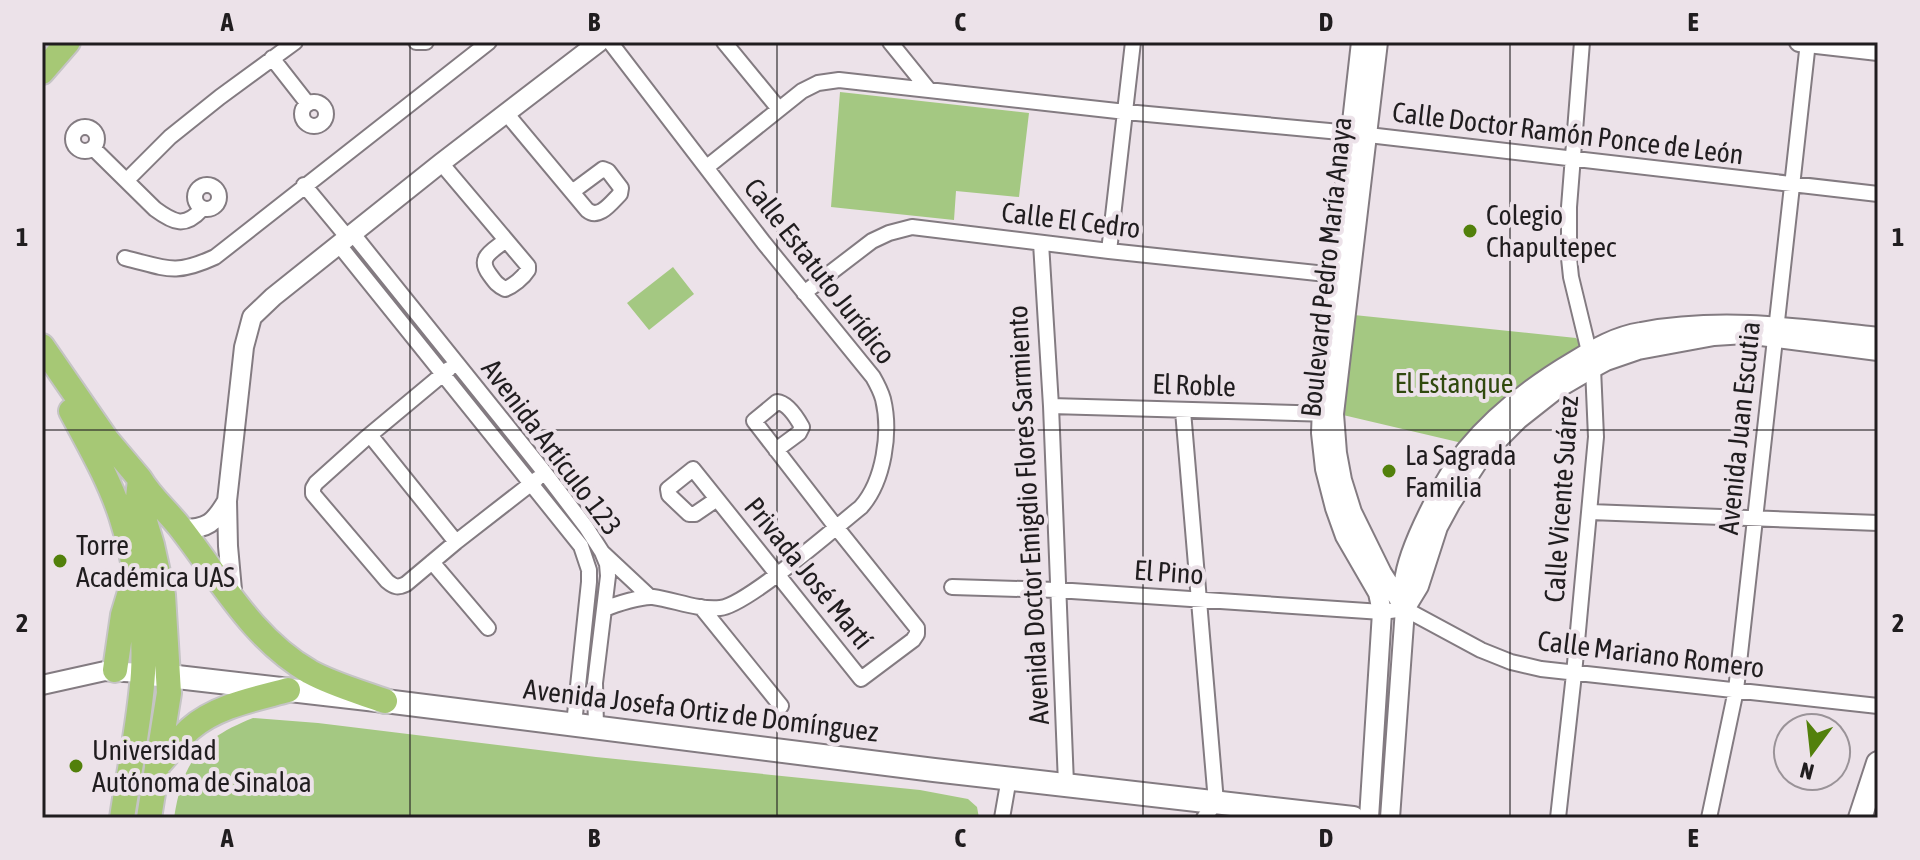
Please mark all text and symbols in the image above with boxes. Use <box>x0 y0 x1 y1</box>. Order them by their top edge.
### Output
text: A <box>220 7 234 37</box>
text: B <box>588 7 601 37</box>
text: C <box>954 7 966 37</box>
text: D <box>1319 7 1333 37</box>
text: E <box>1687 7 1699 37</box>
street label: Calle Doctor Ramón Ponce de León <box>1390 96 1746 170</box>
street label: Boulevard Pedro María Anaya <box>1294 115 1358 419</box>
street label: Calle Estatuto Jurídico <box>738 172 902 370</box>
street label: Calle El Cedro <box>1000 196 1142 244</box>
place label: Colegio Chapultepec <box>1486 199 1617 263</box>
text: 1 <box>16 222 28 252</box>
marker: Colegio Chapultepec <box>1461 222 1479 240</box>
text: 1 <box>1892 222 1904 252</box>
street label: Avenida Doctor Emigdio Flores Sarmiento <box>1001 304 1055 726</box>
street label: Avenida Juan Escutia <box>1712 320 1766 536</box>
street label: Avenida Artículo 123 <box>476 353 628 541</box>
park label: El Estanque <box>1394 367 1514 399</box>
street label: El Roble <box>1152 368 1236 402</box>
street label: Calle Vicente Suárez <box>1538 395 1584 603</box>
place label: La Sagrada Familia <box>1405 439 1517 503</box>
marker: La Sagrada Familia <box>1380 462 1398 480</box>
street label: Privada José Martí <box>738 491 880 655</box>
place label: Torre Académica UAS <box>76 529 235 593</box>
marker: Torre Académica UAS <box>51 552 69 570</box>
street label: El Pino <box>1133 554 1205 590</box>
text: 2 <box>16 608 28 638</box>
text: 2 <box>1892 608 1904 638</box>
street label: Calle Mariano Romero <box>1536 624 1766 684</box>
street label: Avenida Josefa Ortiz de Domínguez <box>522 672 880 748</box>
north arrow <box>1772 712 1852 792</box>
place label: Universidad Autónoma de Sinaloa <box>92 734 312 798</box>
marker: Universidad Autónoma de Sinaloa <box>67 757 85 775</box>
text: N <box>1797 757 1816 786</box>
text: A <box>220 823 234 853</box>
text: B <box>588 823 601 853</box>
text: C <box>954 823 966 853</box>
text: D <box>1319 823 1333 853</box>
text: E <box>1687 823 1699 853</box>

